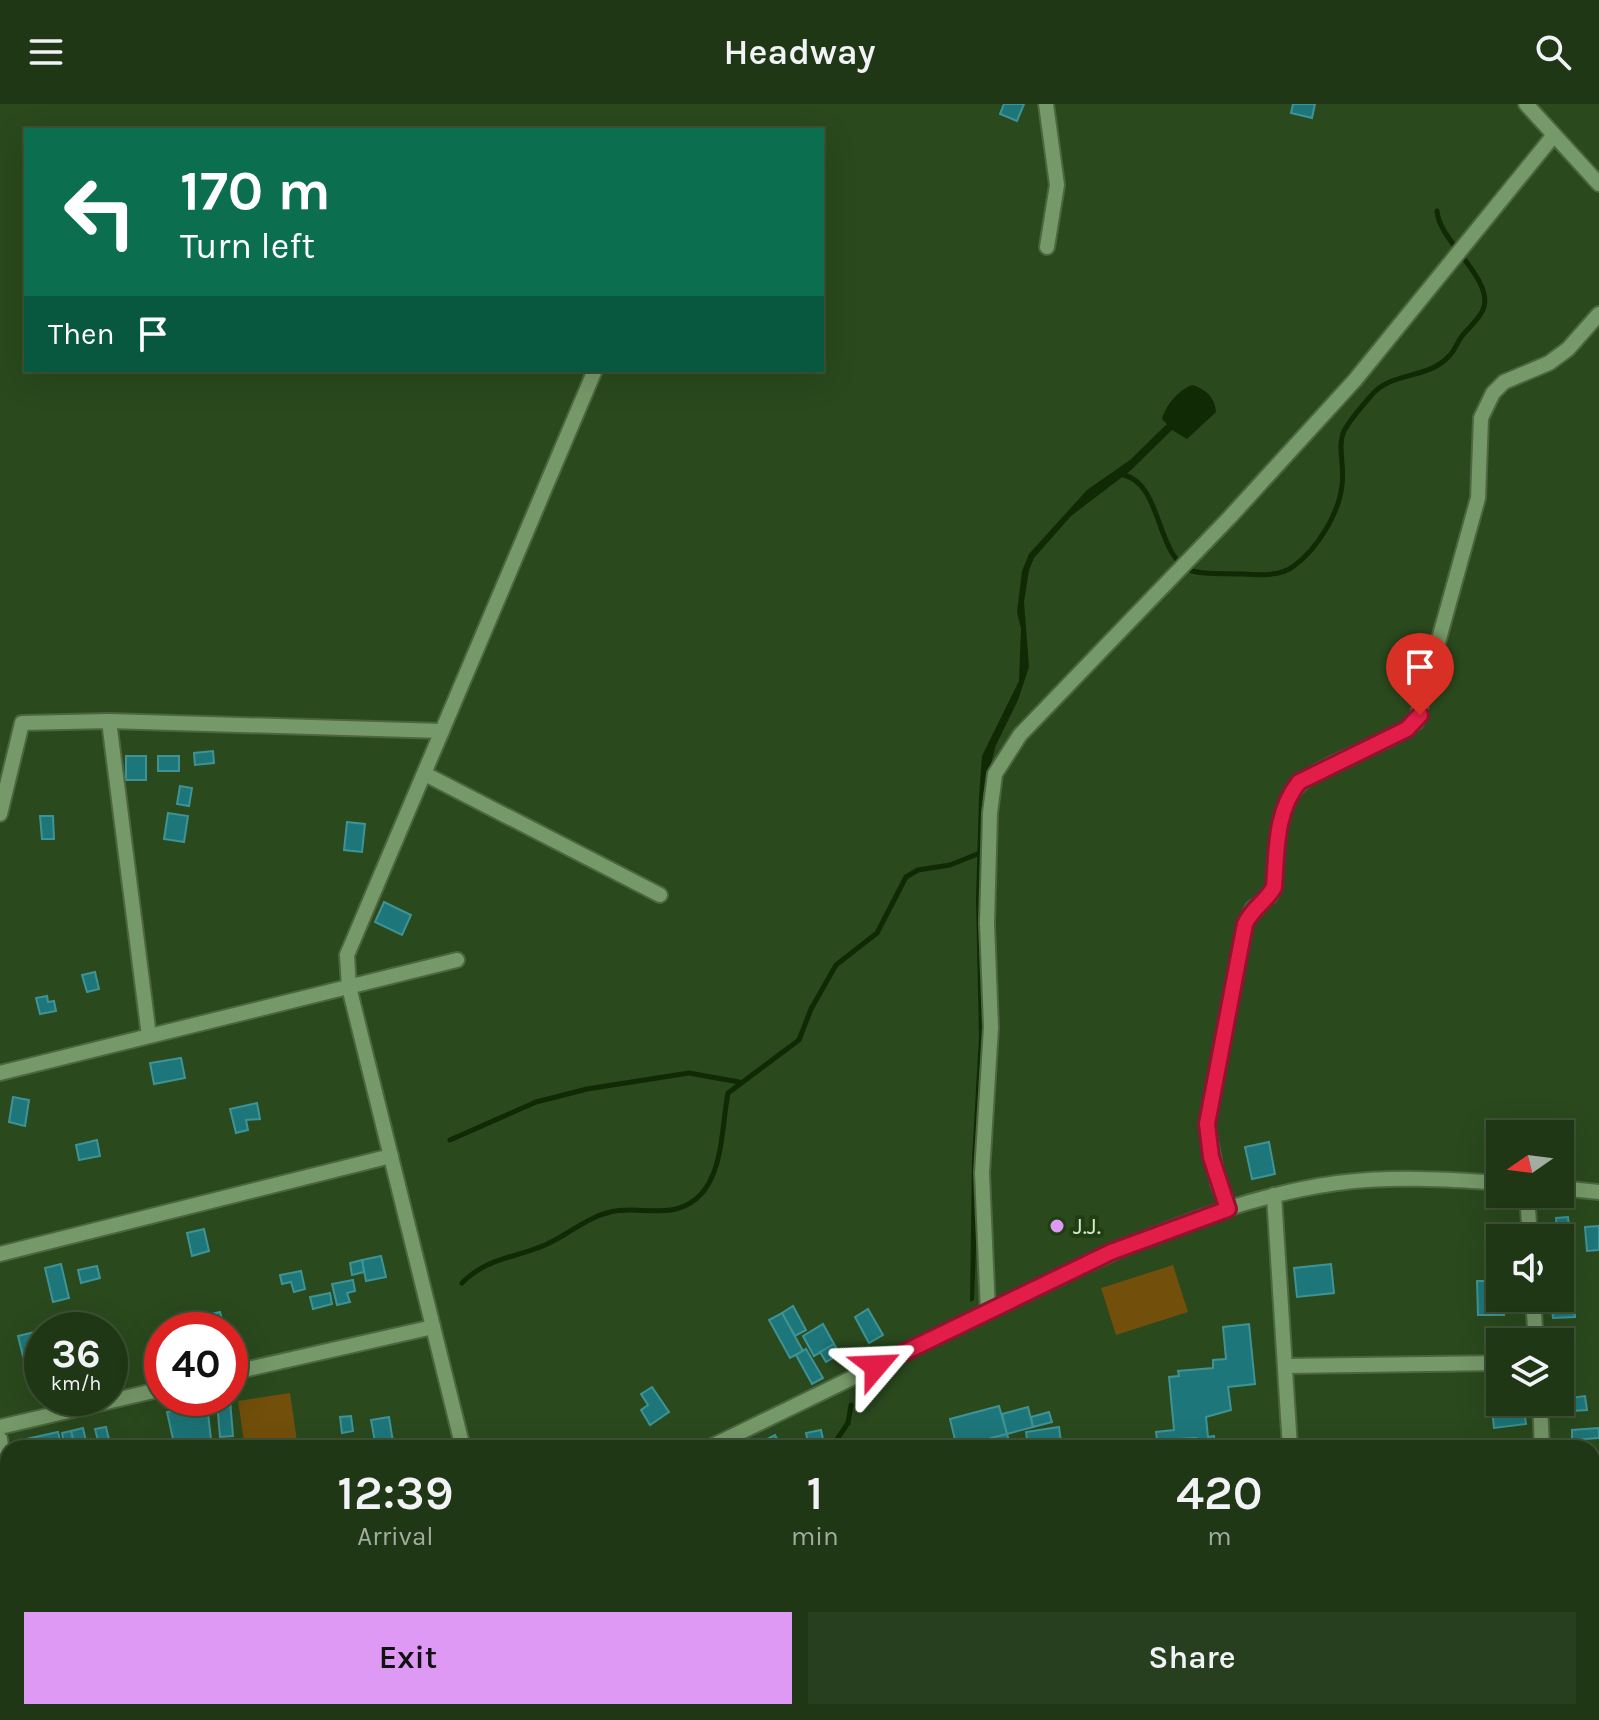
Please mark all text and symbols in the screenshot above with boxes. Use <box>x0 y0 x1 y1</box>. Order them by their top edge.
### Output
icon: menu <box>24 30 68 74</box>
icon: search <box>1531 30 1575 74</box>
text: Headway <box>724 31 875 73</box>
text: 170 m <box>180 158 331 223</box>
icon: left <box>48 160 152 264</box>
text: Turn left <box>180 225 315 267</box>
icon: arrive <box>131 312 175 356</box>
text: Then <box>48 316 115 352</box>
pin <box>1386 633 1454 715</box>
icon: arrive <box>1398 645 1442 689</box>
north arrow <box>1486 1120 1574 1208</box>
map controls <box>1486 1120 1574 1416</box>
place label: J.J. <box>1073 1212 1101 1240</box>
marker: J.J. <box>1048 1217 1066 1235</box>
button: sound <box>1486 1224 1574 1312</box>
speed limit sign: 40 <box>144 1312 248 1416</box>
position arrow <box>834 1324 918 1408</box>
button: layers <box>1486 1328 1574 1416</box>
text: 36 <box>51 1330 101 1377</box>
text: km/h <box>51 1372 101 1395</box>
text: 12:39 <box>337 1465 454 1521</box>
text: 1 <box>806 1465 823 1521</box>
text: 420 <box>1176 1465 1263 1521</box>
text: Arrival <box>357 1521 434 1552</box>
text: min <box>791 1521 839 1552</box>
text: m <box>1207 1521 1231 1552</box>
button: Exit <box>24 1612 792 1704</box>
button: Share <box>808 1612 1576 1704</box>

